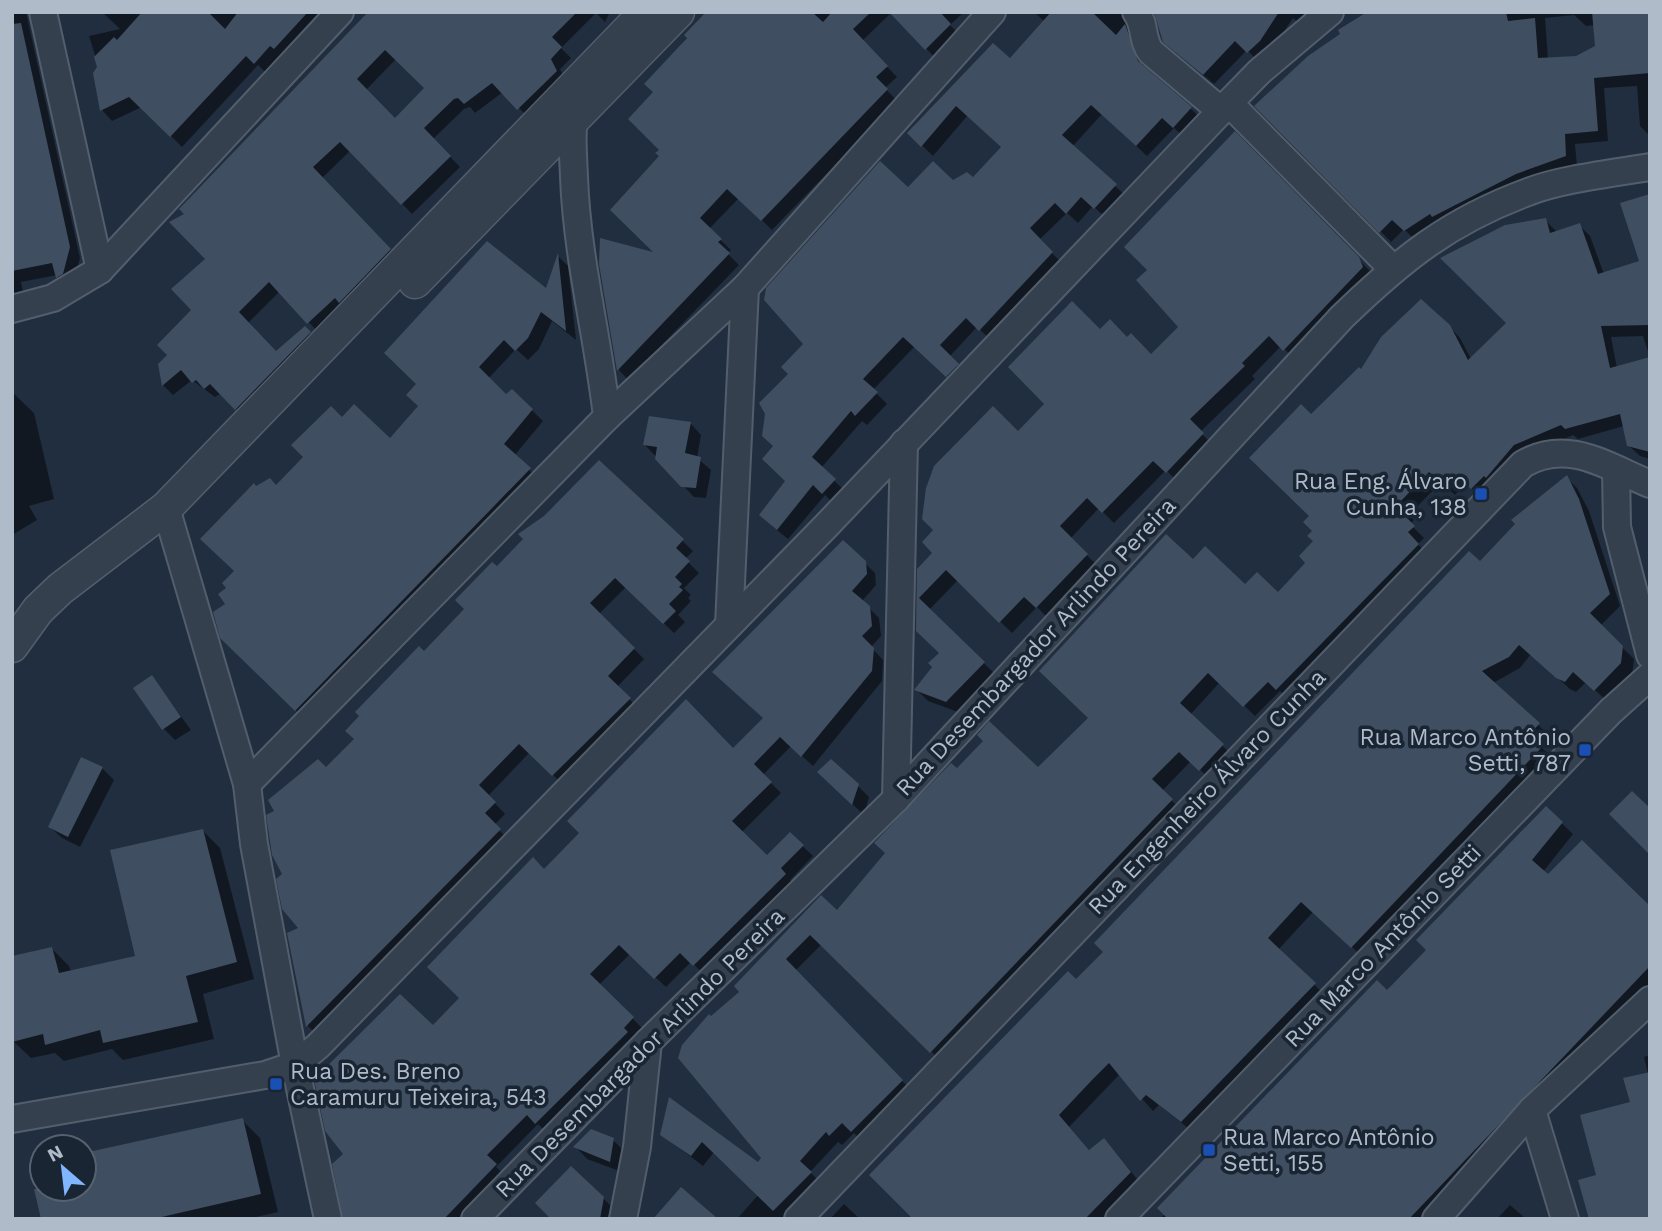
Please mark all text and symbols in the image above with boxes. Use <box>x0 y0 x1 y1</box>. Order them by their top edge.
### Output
place label: Rua Eng. Álvaro Cunha, 138 <box>1294 468 1467 521</box>
marker: Rua Eng. Álvaro Cunha, 138 <box>1473 486 1489 502</box>
street label: Rua Desembargador Arlindo Pereira <box>890 492 1182 802</box>
street label: Rua Engenheiro Álvaro Cunha <box>1083 664 1331 920</box>
place label: Rua Marco Antônio Setti, 787 <box>1359 724 1571 777</box>
marker: Rua Marco Antônio Setti, 787 <box>1577 742 1593 758</box>
street label: Rua Marco Antônio Setti <box>1279 839 1487 1053</box>
street label: Rua Desembargador Arlindo Pereira <box>490 903 790 1203</box>
place label: Rua Des. Breno Caramuru Teixeira, 543 <box>290 1058 547 1111</box>
marker: Rua Des. Breno Caramuru Teixeira, 543 <box>268 1076 284 1092</box>
place label: Rua Marco Antônio Setti, 155 <box>1223 1124 1435 1177</box>
north arrow <box>28 1133 98 1203</box>
text: N <box>44 1140 67 1167</box>
marker: Rua Marco Antônio Setti, 155 <box>1201 1142 1217 1158</box>

